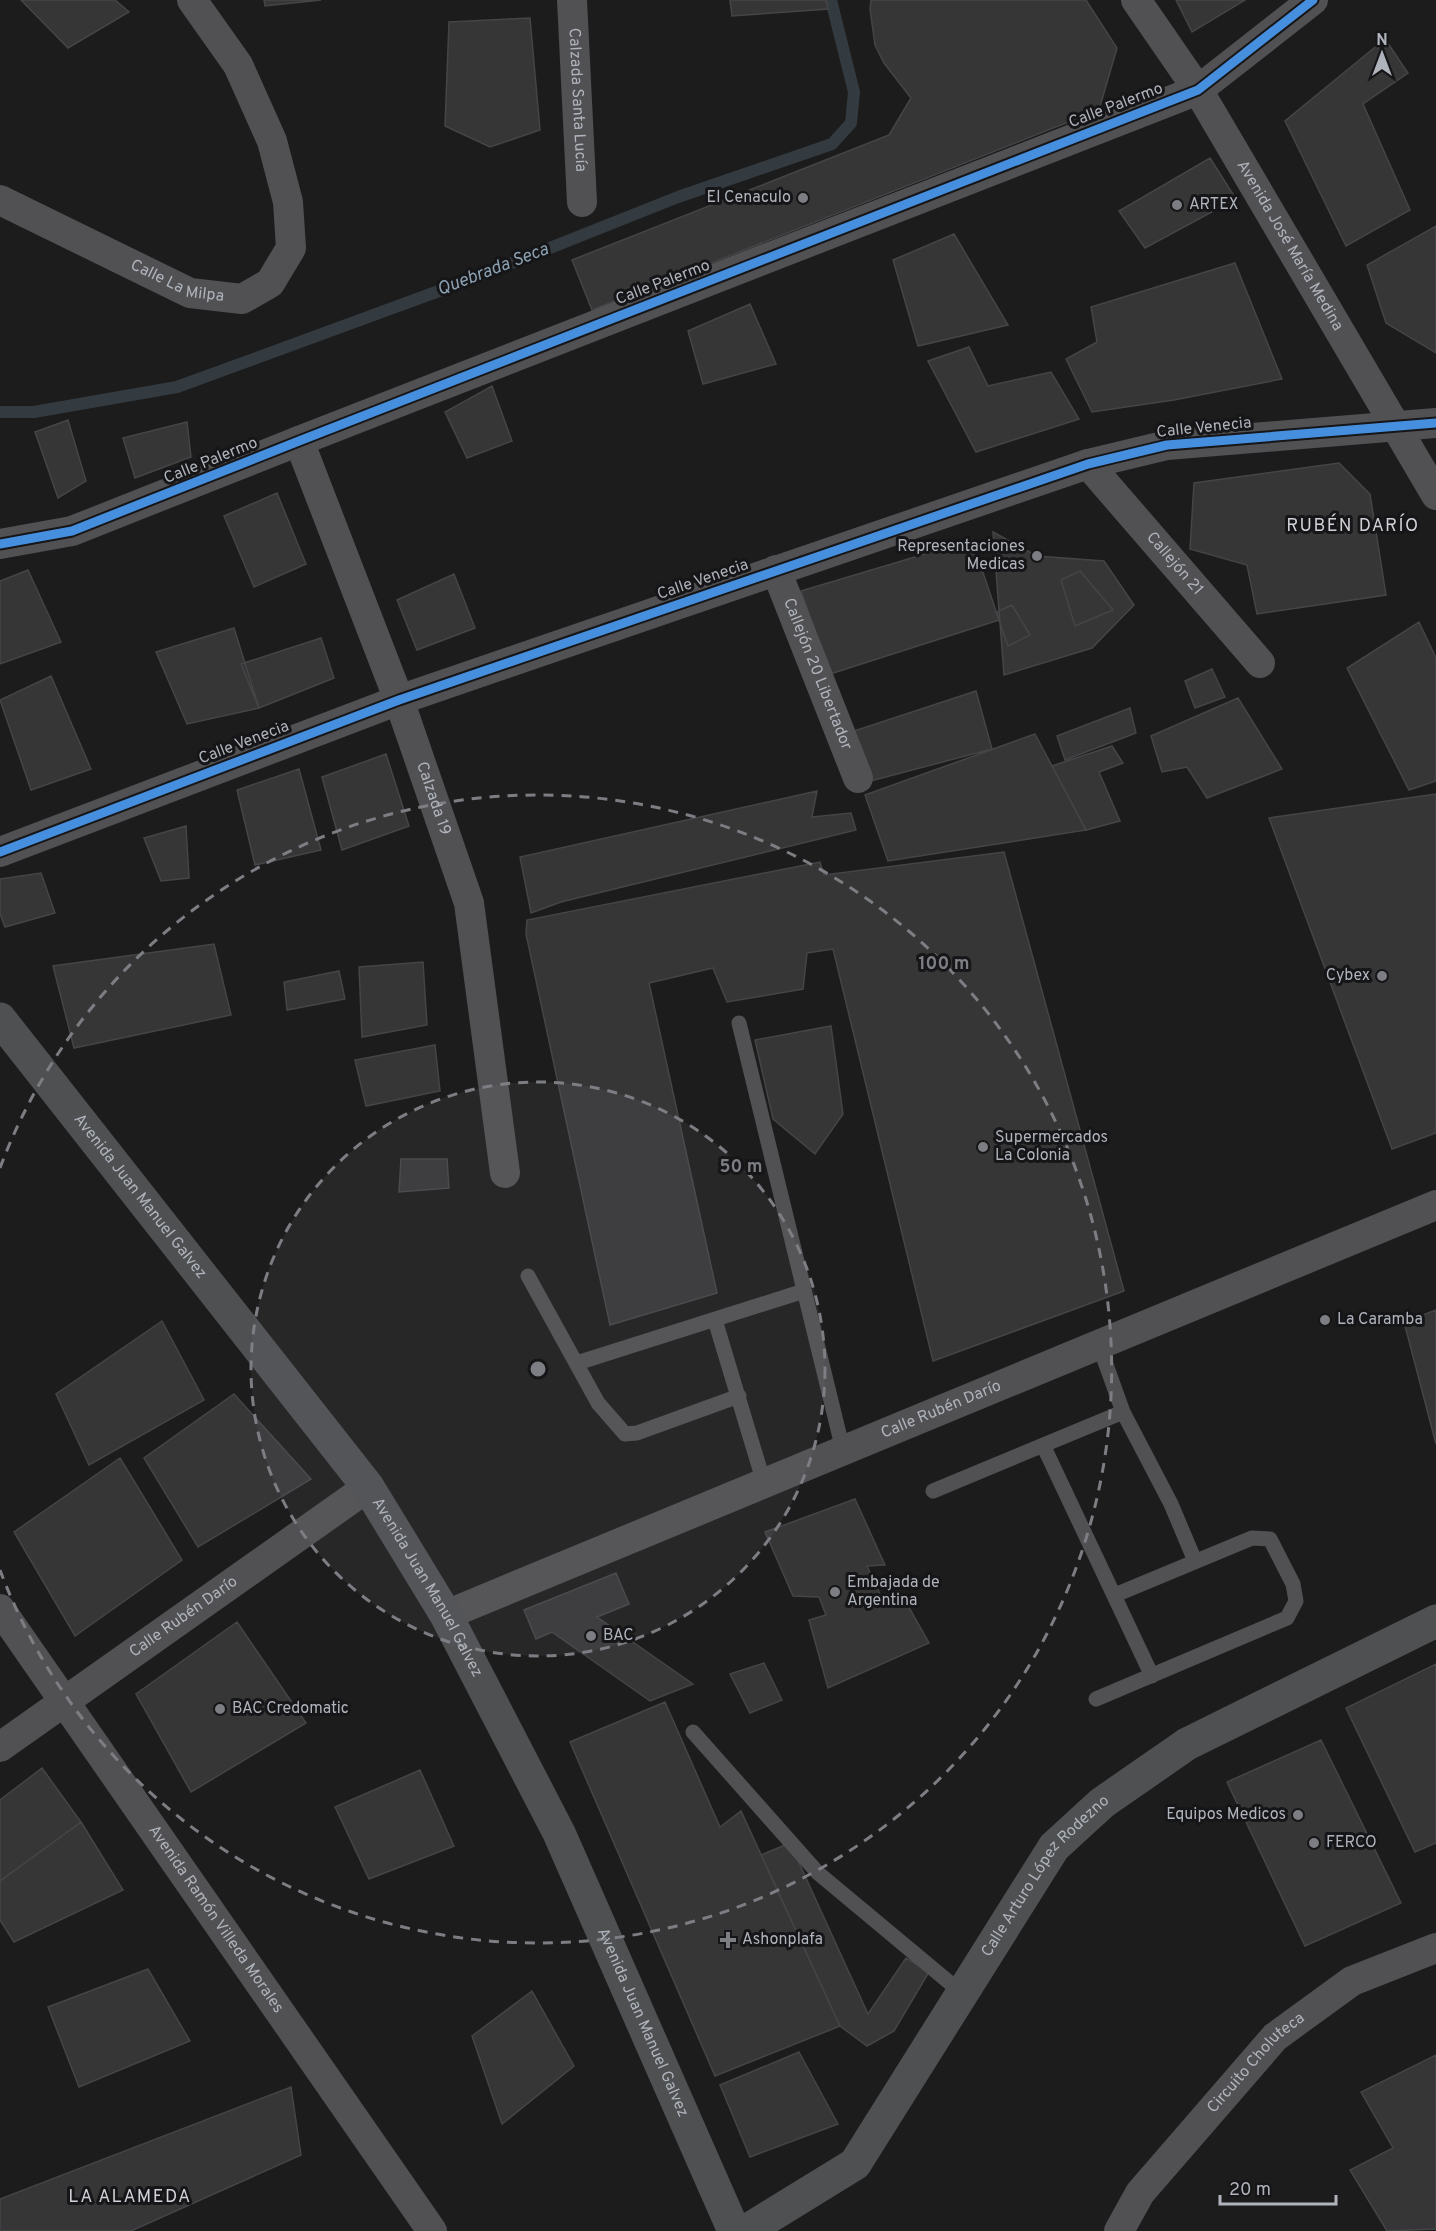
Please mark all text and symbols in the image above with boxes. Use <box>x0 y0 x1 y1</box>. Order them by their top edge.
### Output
north arrow <box>1352 24 1412 84</box>
street label: Calzada Santa Lucía <box>563 27 591 172</box>
text: N <box>1376 31 1388 51</box>
street label: Calle Palermo <box>1066 79 1166 133</box>
street label: Avenida José María Medina <box>1232 157 1347 335</box>
place label: El Cenaculo <box>707 188 791 208</box>
marker: El Cenaculo <box>796 191 810 205</box>
place label: ARTEX <box>1189 195 1238 215</box>
marker: ARTEX <box>1170 198 1184 212</box>
water label: Quebrada Seca <box>434 238 553 302</box>
street label: Calle La Milpa <box>127 255 225 307</box>
street label: Calle Palermo <box>613 256 713 310</box>
street label: Calle Venecia <box>1156 413 1252 443</box>
street label: Calle Palermo <box>161 433 261 489</box>
district label: RUBÉN DARÍO <box>1286 513 1420 538</box>
street label: Callejón 21 <box>1141 528 1207 600</box>
place label: Representaciones Medicas <box>897 537 1025 575</box>
marker: Representaciones Medicas <box>1030 549 1044 563</box>
street label: Calle Venecia <box>655 555 751 605</box>
street label: Callejón 20 Libertador <box>778 595 856 753</box>
street label: Calle Venecia <box>196 717 292 769</box>
street label: Calzada 19 <box>411 759 455 838</box>
text: 100 m <box>918 953 970 976</box>
place label: Cybex <box>1326 966 1370 986</box>
marker: Cybex <box>1375 969 1389 983</box>
street label: Avenida Juan Manuel Galvez <box>69 1110 211 1283</box>
place label: Supermercados La Colonia <box>995 1128 1108 1166</box>
marker: Supermercados La Colonia <box>976 1140 990 1154</box>
text: 50 m <box>719 1156 763 1179</box>
place label: La Caramba <box>1337 1310 1423 1330</box>
marker: La Caramba <box>1318 1313 1332 1327</box>
centre of rings <box>528 1359 548 1379</box>
street label: Calle Rubén Darío <box>878 1376 1004 1444</box>
street label: Avenida Juan Manuel Galvez <box>367 1494 487 1681</box>
street label: Calle Rubén Darío <box>126 1572 242 1662</box>
place label: Embajada de Argentina <box>847 1573 940 1611</box>
marker: Embajada de Argentina <box>828 1585 842 1599</box>
place label: BAC <box>603 1626 634 1646</box>
marker: BAC <box>584 1629 598 1643</box>
place label: BAC Credomatic <box>232 1699 349 1719</box>
marker: BAC Credomatic <box>213 1702 227 1716</box>
street label: Calle Arturo López Rodezno <box>977 1791 1113 1961</box>
place label: Equipos Medicos <box>1166 1805 1286 1825</box>
marker: Equipos Medicos <box>1291 1808 1305 1822</box>
street label: Avenida Ramón Villeda Morales <box>143 1822 288 2017</box>
place label: FERCO <box>1326 1833 1377 1853</box>
marker: FERCO <box>1307 1836 1321 1850</box>
street label: Avenida Juan Manuel Galvez <box>592 1925 693 2120</box>
place label: Ashonplafa <box>742 1930 823 1950</box>
marker: Ashonplafa <box>719 1931 737 1949</box>
street label: Circuito Choluteca <box>1203 2009 1309 2118</box>
scale bar <box>1220 2168 1336 2206</box>
text: 20 m <box>1229 2179 1271 2202</box>
district label: LA ALAMEDA <box>68 2186 192 2209</box>

